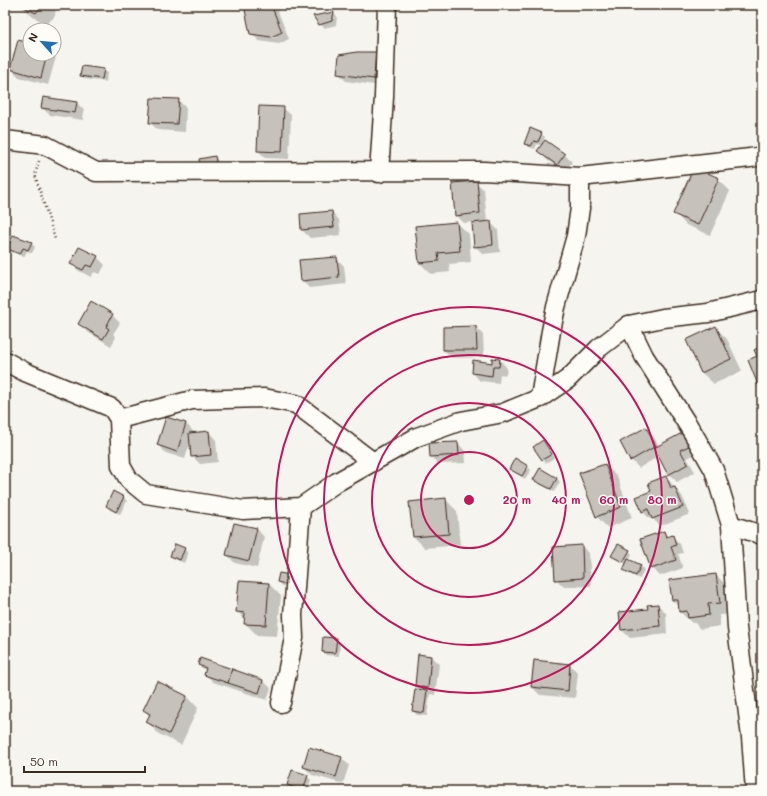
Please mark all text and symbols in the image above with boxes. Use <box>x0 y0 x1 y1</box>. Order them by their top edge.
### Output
north arrow <box>22 22 62 62</box>
text: N <box>24 30 41 44</box>
text: 20 m <box>503 491 531 507</box>
text: 40 m <box>551 491 581 507</box>
text: 60 m <box>600 491 628 507</box>
text: 80 m <box>647 491 677 507</box>
centre of rings <box>462 493 476 507</box>
scale bar <box>24 748 145 774</box>
text: 50 m <box>30 753 58 769</box>

